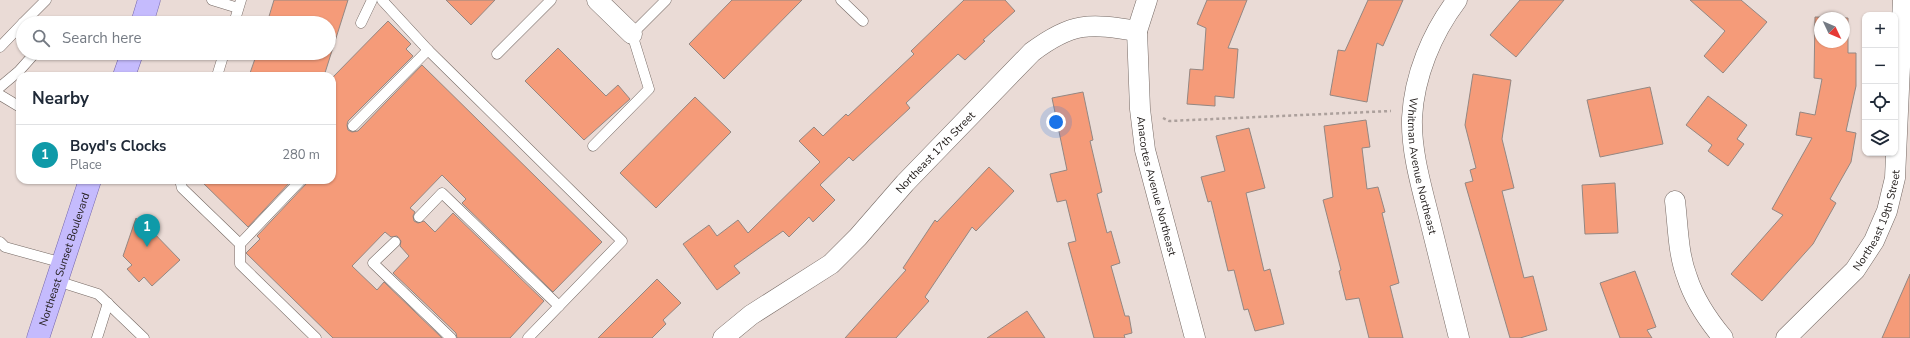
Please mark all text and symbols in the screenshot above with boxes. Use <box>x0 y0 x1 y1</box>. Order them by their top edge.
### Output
north arrow <box>1814 12 1850 48</box>
map controls <box>1862 12 1898 156</box>
button: + <box>1862 12 1898 48</box>
search box <box>16 16 336 60</box>
icon: search <box>30 27 52 49</box>
text: Search here <box>62 28 142 48</box>
button: − <box>1862 48 1898 84</box>
button: locate <box>1862 84 1898 120</box>
text: Nearby <box>32 87 89 110</box>
street label: Whitman Avenue Northeast <box>1404 97 1441 236</box>
street label: Northeast 17th Street <box>892 108 978 196</box>
your location <box>1046 112 1066 132</box>
street label: Anacortes Avenue Northeast <box>1133 115 1180 258</box>
button: layers <box>1862 120 1898 156</box>
text: Boyd's Clocks <box>70 136 166 156</box>
text: 1 <box>41 146 49 164</box>
text: 280 m <box>282 146 320 164</box>
text: Place <box>70 156 102 174</box>
street label: Northeast 19th Street <box>1849 169 1903 273</box>
street label: Northeast Sunset Boulevard <box>35 190 93 328</box>
pin: 1 <box>134 214 160 247</box>

